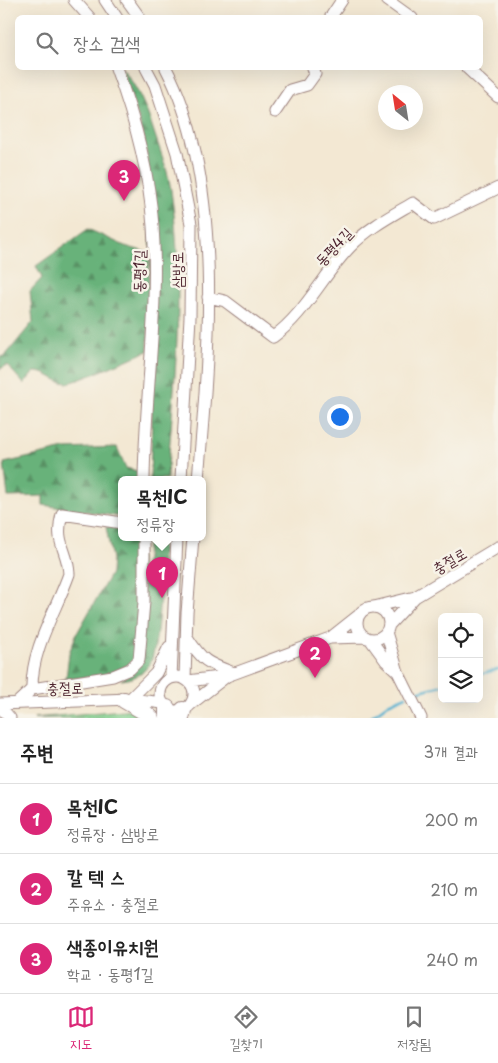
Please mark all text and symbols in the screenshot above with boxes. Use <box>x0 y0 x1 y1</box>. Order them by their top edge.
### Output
search box <box>15 15 483 70</box>
text: 장소 검색 <box>73 28 140 56</box>
icon: search <box>33 29 61 57</box>
north arrow <box>378 85 423 130</box>
pin: 3 <box>108 160 140 201</box>
street label: 동평4길 <box>309 221 357 271</box>
street label: 동평1길 <box>126 249 150 293</box>
street label: 삼방로 <box>165 252 188 288</box>
your location <box>327 404 353 430</box>
popup <box>118 476 206 541</box>
text: 목천IC <box>136 482 188 510</box>
text: 정류장 <box>136 511 175 535</box>
street label: 충절로 <box>428 541 470 579</box>
pin: 1 <box>146 557 178 598</box>
map controls <box>438 613 483 703</box>
button: locate <box>438 613 483 658</box>
pin: 2 <box>299 637 331 678</box>
button: layers <box>438 658 483 703</box>
street label: 충절로 <box>47 675 83 699</box>
text: 주변 <box>20 735 54 767</box>
text: 3개 결과 <box>424 739 478 763</box>
text: 목천IC <box>67 792 118 820</box>
text: 1 <box>32 807 40 831</box>
text: 200 m <box>425 807 478 831</box>
text: 정류장 · 삼방로 <box>67 821 159 845</box>
text: 칼 텍 스 <box>67 862 125 890</box>
text: 2 <box>30 877 42 901</box>
text: 210 m <box>430 877 478 901</box>
text: 주유소 · 충절로 <box>67 891 159 915</box>
text: 색종이유치원 <box>67 932 159 960</box>
text: 3 <box>31 947 41 971</box>
text: 240 m <box>426 947 478 971</box>
text: 학교 · 동평1길 <box>67 961 154 985</box>
tab: 지도 <box>67 1003 95 1054</box>
tab: 길찾기 <box>229 1003 263 1054</box>
tab: 저장됨 <box>397 1003 431 1054</box>

